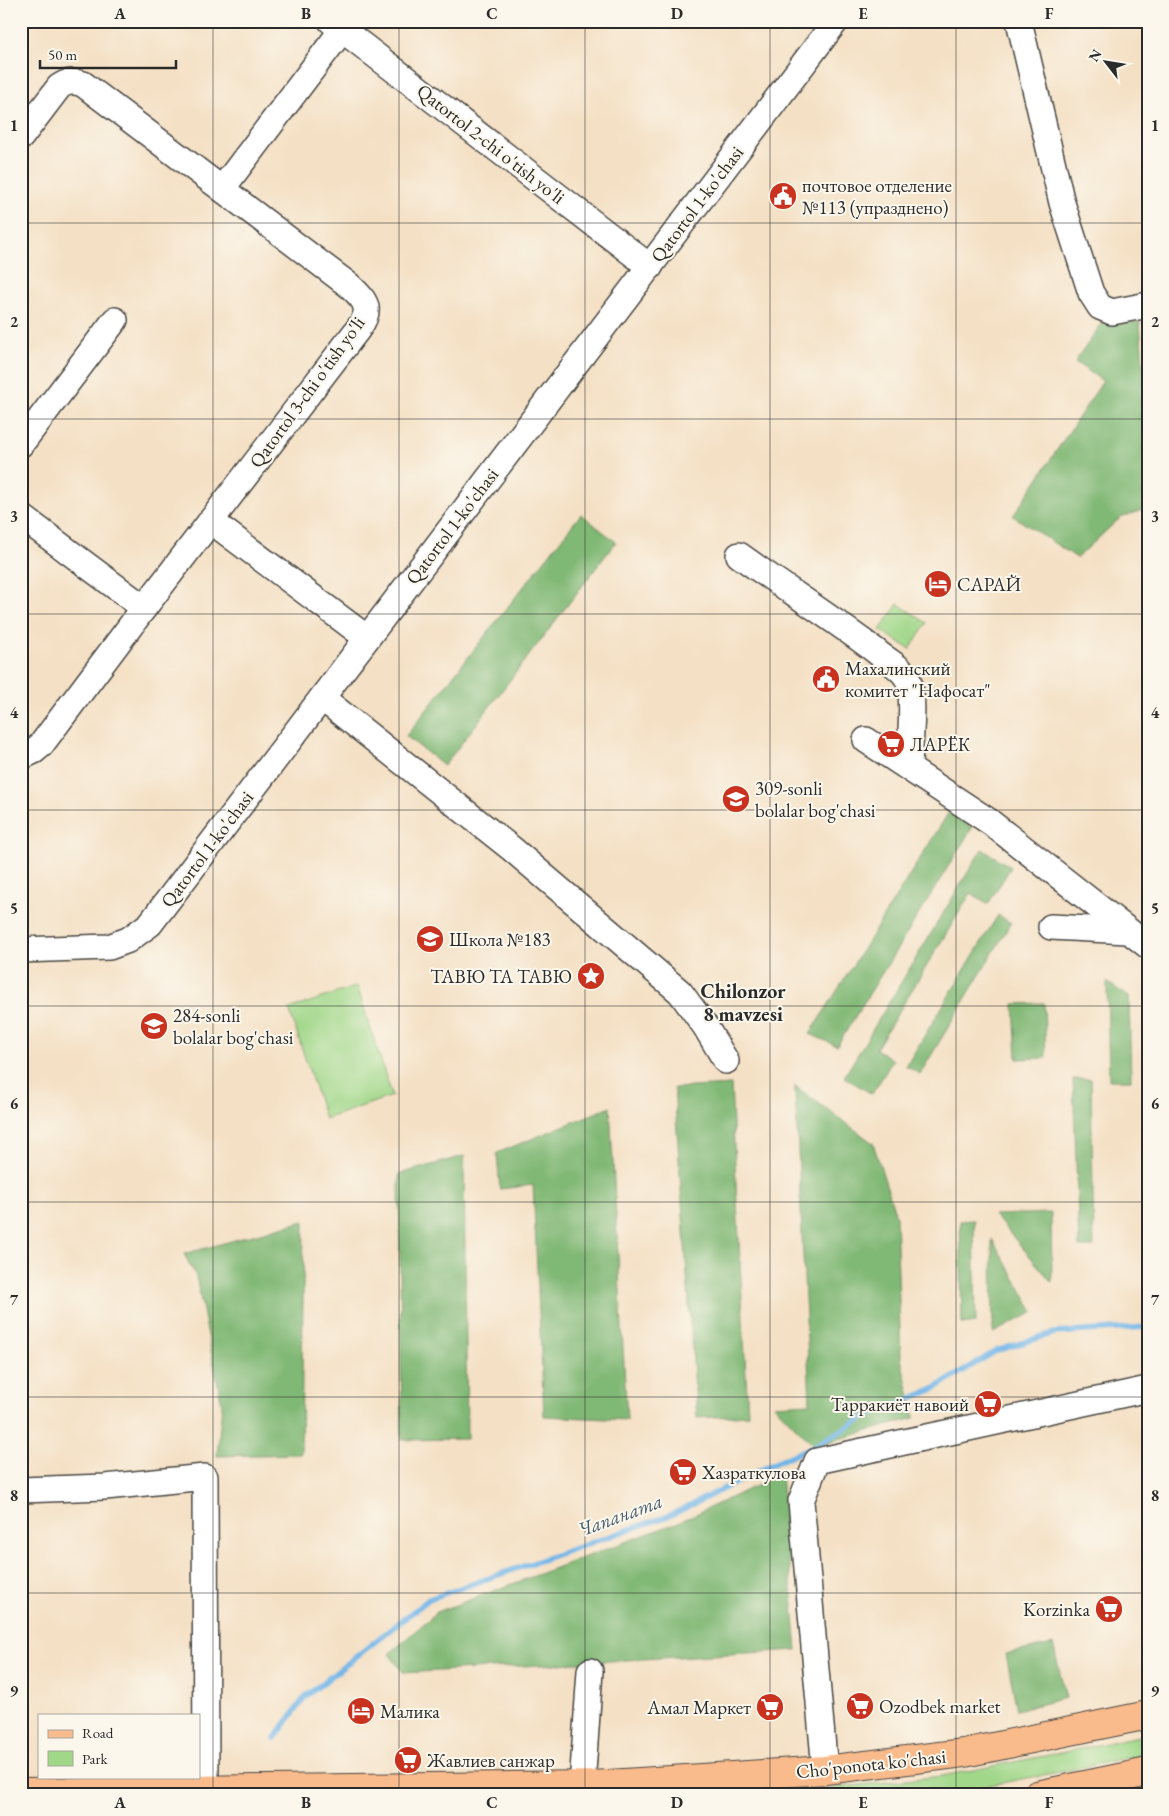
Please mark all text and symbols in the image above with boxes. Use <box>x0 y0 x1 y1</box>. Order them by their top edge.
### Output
text: A <box>113 3 126 24</box>
text: B <box>301 3 311 24</box>
text: C <box>486 3 498 24</box>
text: D <box>671 3 683 24</box>
text: E <box>858 3 868 24</box>
text: F <box>1045 3 1054 24</box>
scale bar <box>40 38 176 70</box>
north arrow <box>1082 38 1132 88</box>
text: 50 m <box>48 45 77 64</box>
text: N <box>1084 45 1106 65</box>
street label: Qatortol 2-chi o'tish yo'li <box>412 78 570 210</box>
text: 1 <box>10 115 18 136</box>
text: 1 <box>1151 115 1159 136</box>
street label: Qatortol 1-ko'chasi <box>645 140 749 267</box>
place label: почтовое отделение №113 (упразднено) <box>802 173 952 220</box>
public building icon: почтовое отделение №113 (упразднено) <box>768 181 798 211</box>
text: 2 <box>10 311 19 332</box>
street label: Qatortol 3-chi o'tish yo'li <box>244 311 371 473</box>
text: 2 <box>1151 311 1160 332</box>
street label: Qatortol 1-ko'chasi <box>400 462 504 589</box>
text: 3 <box>10 506 18 527</box>
text: 3 <box>1151 506 1159 527</box>
hotel icon: САРАЙ <box>923 569 953 599</box>
place label: САРАЙ <box>957 572 1021 597</box>
place label: Махалинский комитет "Нафосат" <box>845 656 990 703</box>
public building icon: Махалинский комитет "Нафосат" <box>811 664 841 694</box>
text: 4 <box>10 702 19 723</box>
text: 4 <box>1151 702 1160 723</box>
supermarket icon: ЛАРЁК <box>876 729 906 759</box>
place label: ЛАРЁК <box>910 732 971 757</box>
place label: 309-sonli bolalar bog'chasi <box>755 776 876 823</box>
school or university icon: 309-sonli bolalar bog'chasi <box>721 784 751 814</box>
street label: Qatortol 1-ko'chasi <box>155 785 259 912</box>
text: 5 <box>10 898 18 919</box>
text: 5 <box>1151 898 1159 919</box>
school or university icon: Школа №183 <box>415 924 445 954</box>
place label: Школа №183 <box>449 927 551 952</box>
place icon: ТАВЮ ТА ТАВЮ <box>576 961 606 991</box>
place label: ТАВЮ ТА ТАВЮ <box>430 964 572 989</box>
district label: Chilonzor 8 mavzesi <box>700 978 786 1027</box>
place label: 284-sonli bolalar bog'chasi <box>173 1003 294 1050</box>
school or university icon: 284-sonli bolalar bog'chasi <box>139 1011 169 1041</box>
text: 6 <box>10 1093 19 1114</box>
text: 6 <box>1151 1093 1160 1114</box>
text: 7 <box>10 1289 19 1310</box>
text: 7 <box>1151 1289 1160 1310</box>
supermarket icon: Тарракиёт навоий <box>973 1389 1003 1419</box>
place label: Тарракиёт навоий <box>831 1392 969 1417</box>
supermarket icon: Хазраткулова <box>668 1457 698 1487</box>
place label: Хазраткулова <box>701 1460 806 1485</box>
text: 8 <box>10 1485 18 1506</box>
text: 8 <box>1151 1485 1159 1506</box>
water label: Чапаната <box>574 1488 666 1542</box>
supermarket icon: Korzinka <box>1094 1594 1124 1624</box>
place label: Korzinka <box>1023 1597 1090 1622</box>
text: 9 <box>10 1680 19 1701</box>
text: 9 <box>1151 1680 1160 1701</box>
supermarket icon: Ozodbek market <box>845 1691 875 1721</box>
supermarket icon: Амал Маркет <box>755 1692 785 1722</box>
place label: Ozodbek market <box>879 1694 1001 1719</box>
place label: Амал Маркет <box>646 1695 751 1720</box>
hotel icon: Малика <box>346 1696 376 1726</box>
place label: Малика <box>380 1699 440 1724</box>
legend <box>38 1714 200 1778</box>
text: Road <box>82 1723 114 1742</box>
street label: Cho'ponota ko'chasi <box>795 1744 948 1784</box>
supermarket icon: Жавлиев санжар <box>393 1745 423 1775</box>
place label: Жавлиев санжар <box>426 1748 555 1773</box>
text: Park <box>82 1749 109 1768</box>
text: A <box>113 1792 126 1813</box>
text: B <box>301 1792 311 1813</box>
text: C <box>486 1792 498 1813</box>
text: D <box>671 1792 683 1813</box>
text: E <box>858 1792 868 1813</box>
text: F <box>1045 1792 1054 1813</box>

